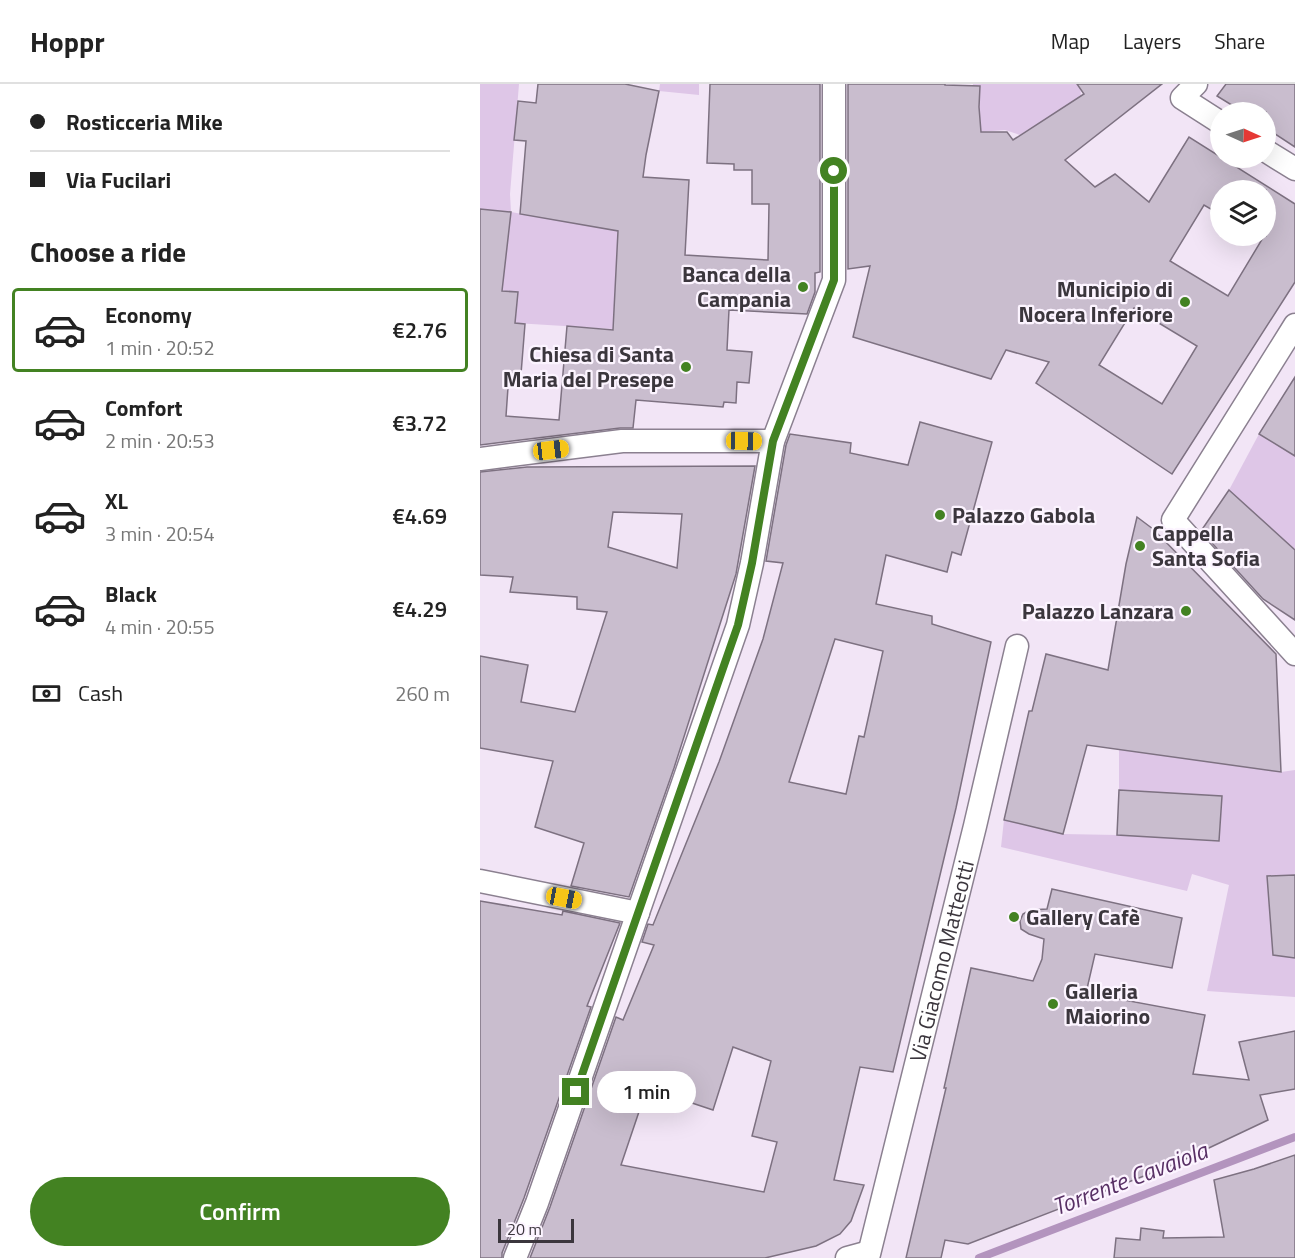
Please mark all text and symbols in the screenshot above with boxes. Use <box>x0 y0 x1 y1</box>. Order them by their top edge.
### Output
text: Hoppr <box>30 20 105 63</box>
text: Map <box>1051 25 1090 57</box>
text: Layers <box>1123 25 1181 57</box>
text: Share <box>1214 25 1265 57</box>
north arrow <box>1210 102 1276 168</box>
map controls <box>1210 102 1276 246</box>
text: Rosticceria Mike <box>66 105 223 139</box>
route start <box>820 157 847 184</box>
text: Via Fucilari <box>66 163 171 197</box>
button: layers <box>1210 180 1276 246</box>
text: Choose a ride <box>30 231 186 272</box>
place label: Banca della Campania <box>682 257 791 316</box>
place label: Municipio di Nocera Inferiore <box>1019 272 1173 331</box>
marker: Banca della Campania <box>796 280 810 294</box>
marker: Municipio di Nocera Inferiore <box>1178 295 1192 309</box>
text: Economy <box>105 298 192 332</box>
icon: car <box>33 303 87 357</box>
text: €2.76 <box>392 313 447 347</box>
text: 1 min · 20:52 <box>105 332 215 363</box>
place label: Chiesa di Santa Maria del Presepe <box>503 337 674 396</box>
marker: Chiesa di Santa Maria del Presepe <box>679 360 693 374</box>
text: Comfort <box>105 391 183 425</box>
icon: car <box>33 396 87 450</box>
text: €3.72 <box>392 406 447 440</box>
text: 2 min · 20:53 <box>105 425 215 456</box>
car <box>726 432 762 450</box>
car <box>532 439 570 461</box>
text: XL <box>105 484 128 518</box>
icon: car <box>33 489 87 543</box>
place label: Palazzo Gabola <box>952 498 1095 532</box>
text: €4.69 <box>392 499 447 533</box>
marker: Palazzo Gabola <box>933 508 947 522</box>
place label: Cappella Santa Sofia <box>1152 516 1260 575</box>
text: 3 min · 20:54 <box>105 518 215 549</box>
marker: Cappella Santa Sofia <box>1133 539 1147 553</box>
text: Black <box>105 577 157 611</box>
icon: car <box>33 582 87 636</box>
text: €4.29 <box>392 592 447 626</box>
place label: Palazzo Lanzara <box>1022 594 1174 628</box>
marker: Palazzo Lanzara <box>1179 604 1193 618</box>
text: 4 min · 20:55 <box>105 611 215 642</box>
text: Cash <box>78 676 123 710</box>
icon: cash <box>30 677 63 710</box>
text: 260 m <box>395 678 450 709</box>
street label: Via Giacomo Matteotti <box>900 856 983 1065</box>
car <box>545 886 583 910</box>
place label: Gallery Cafè <box>1026 900 1140 934</box>
marker: Gallery Cafè <box>1007 910 1021 924</box>
place label: Galleria Maiorino <box>1065 974 1150 1033</box>
marker: Galleria Maiorino <box>1046 997 1060 1011</box>
callout: 1 min <box>597 1071 696 1113</box>
text: 1 min <box>622 1076 671 1107</box>
route end <box>562 1078 589 1105</box>
water label: Torrente Cavaiola <box>1047 1131 1214 1224</box>
button: Confirm <box>30 1177 450 1246</box>
scale bar <box>498 1216 574 1244</box>
text: 20 m <box>507 1217 542 1241</box>

